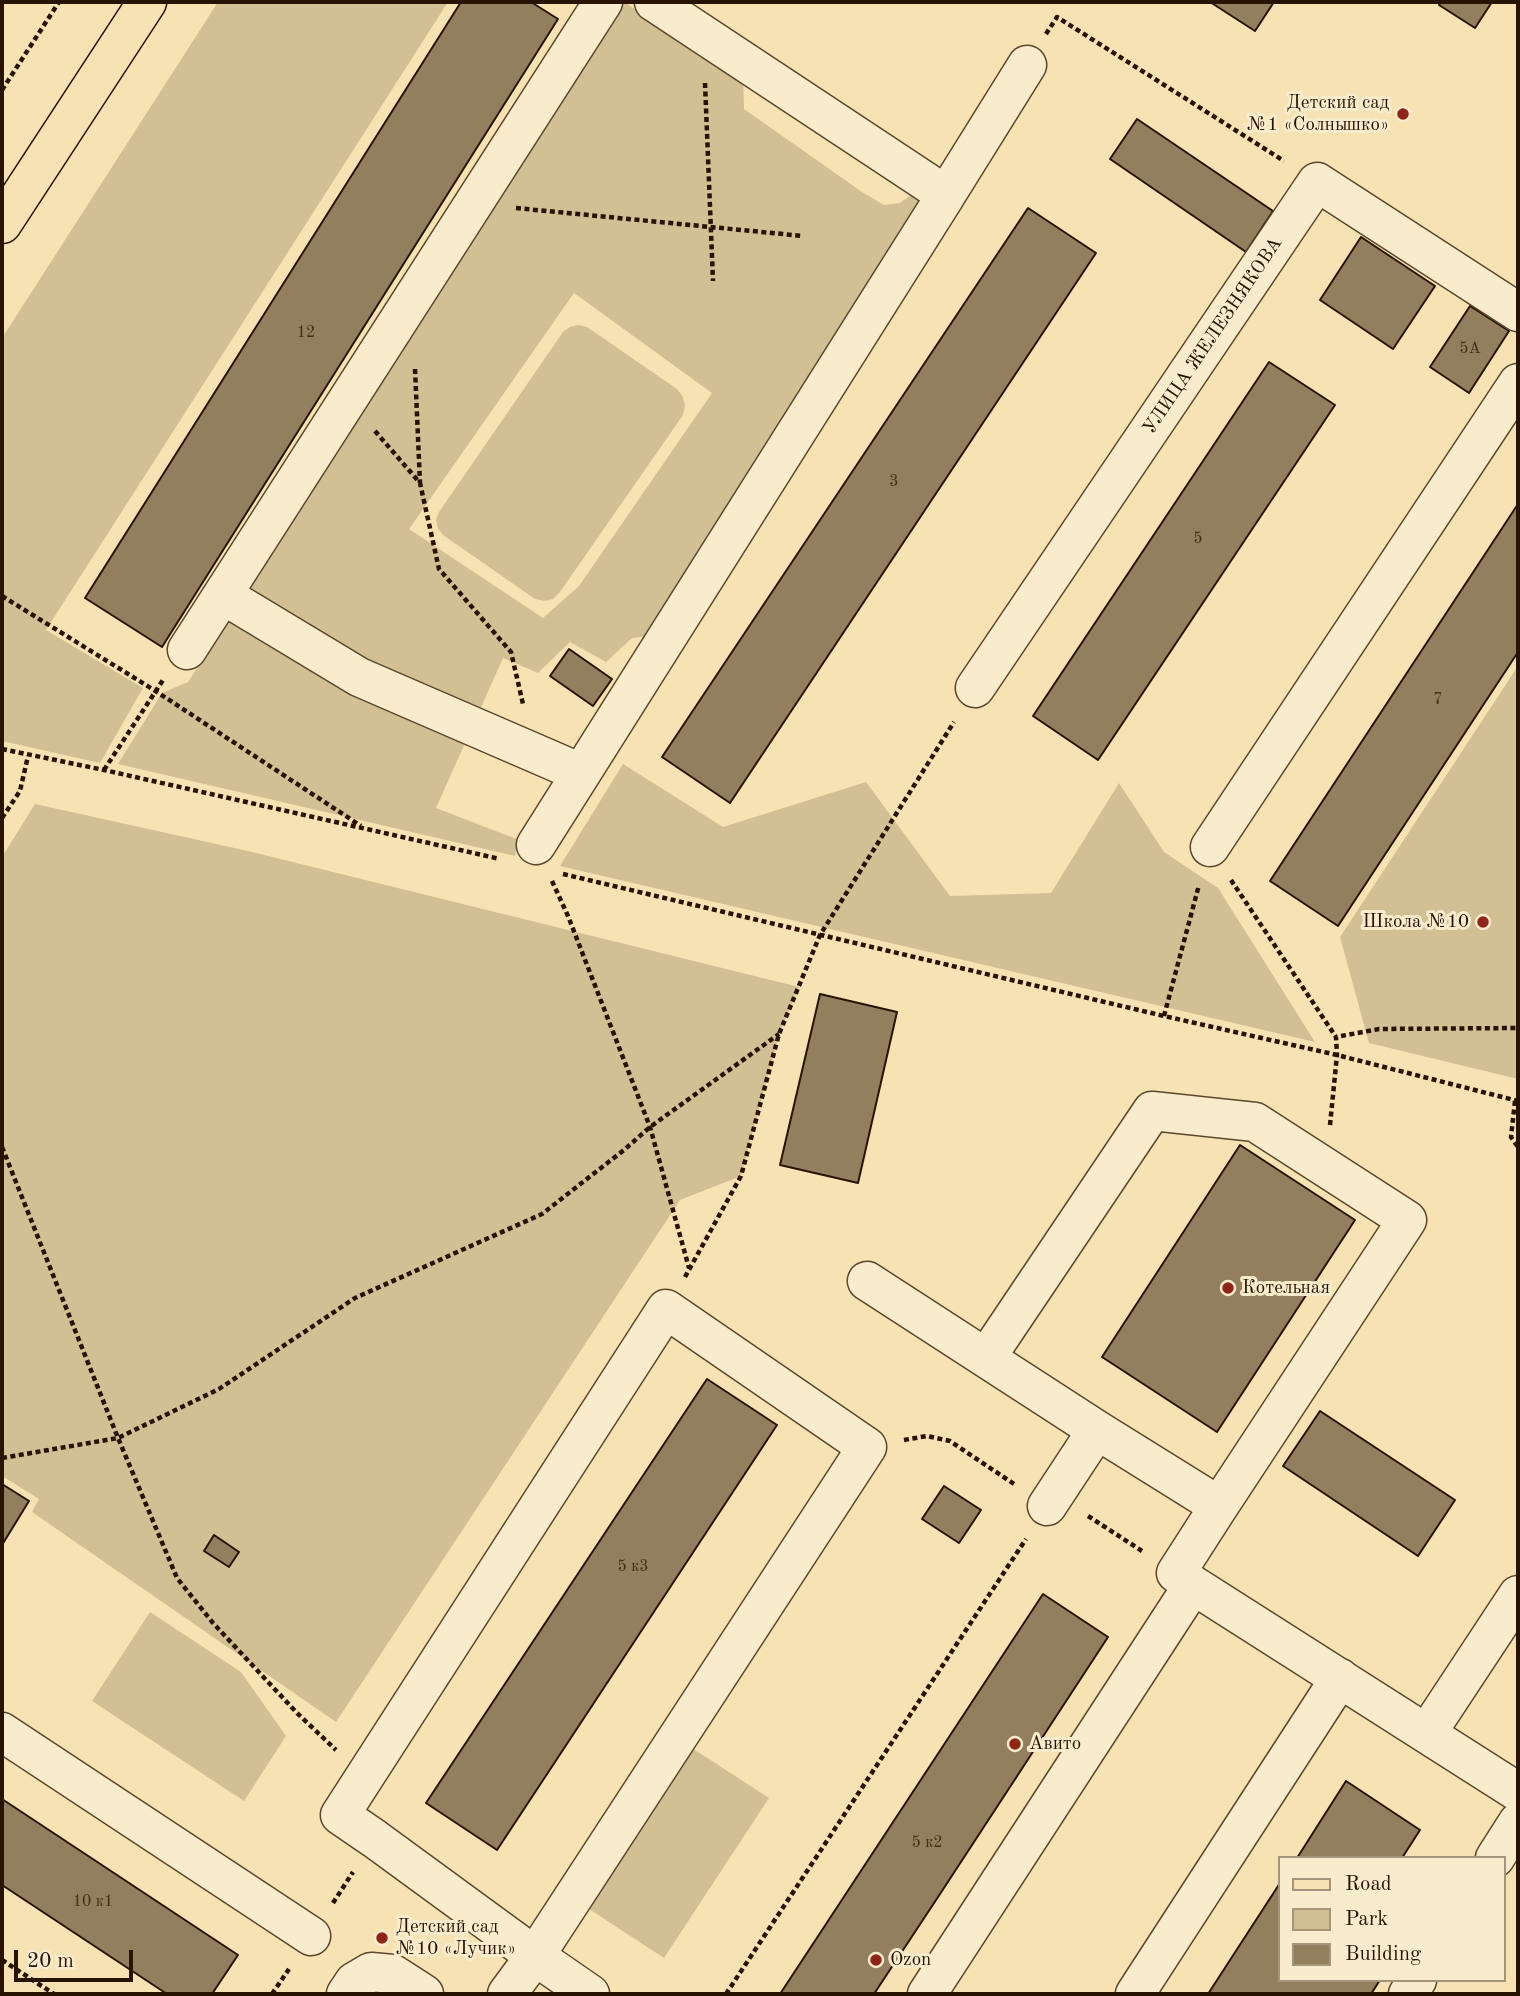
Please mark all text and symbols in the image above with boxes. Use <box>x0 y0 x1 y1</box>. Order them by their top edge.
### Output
place label: Детский сад №1 «Солнышко» <box>1247 92 1389 136</box>
marker: Детский сад №1 «Солнышко» <box>1395 106 1411 122</box>
street label: УЛИЦА ЖЕЛЕЗНЯКОВА <box>1138 233 1288 439</box>
house number: 12 <box>297 323 315 343</box>
house number: 5А <box>1459 339 1481 359</box>
house number: 3 <box>889 472 899 492</box>
house number: 5 <box>1193 529 1203 549</box>
house number: 7 <box>1433 690 1443 710</box>
place label: Школа №10 <box>1362 911 1469 933</box>
marker: Школа №10 <box>1475 914 1491 930</box>
place label: Котельная <box>1242 1277 1330 1299</box>
marker: Котельная <box>1220 1280 1236 1296</box>
house number: 5 к3 <box>617 1557 649 1577</box>
place label: Авито <box>1029 1733 1081 1755</box>
marker: Авито <box>1007 1736 1023 1752</box>
house number: 5 к2 <box>911 1833 943 1853</box>
legend <box>1278 1856 1506 1982</box>
text: Road <box>1345 1874 1392 1895</box>
house number: 10 к1 <box>73 1892 113 1912</box>
text: Park <box>1345 1909 1388 1930</box>
place label: Детский сад №10 «Лучик» <box>396 1916 516 1960</box>
marker: Детский сад №10 «Лучик» <box>374 1930 390 1946</box>
scale bar <box>18 1937 136 1981</box>
text: Building <box>1345 1944 1421 1965</box>
place label: Ozon <box>890 1949 931 1971</box>
text: 20 m <box>27 1951 74 1972</box>
marker: Ozon <box>868 1952 884 1968</box>

